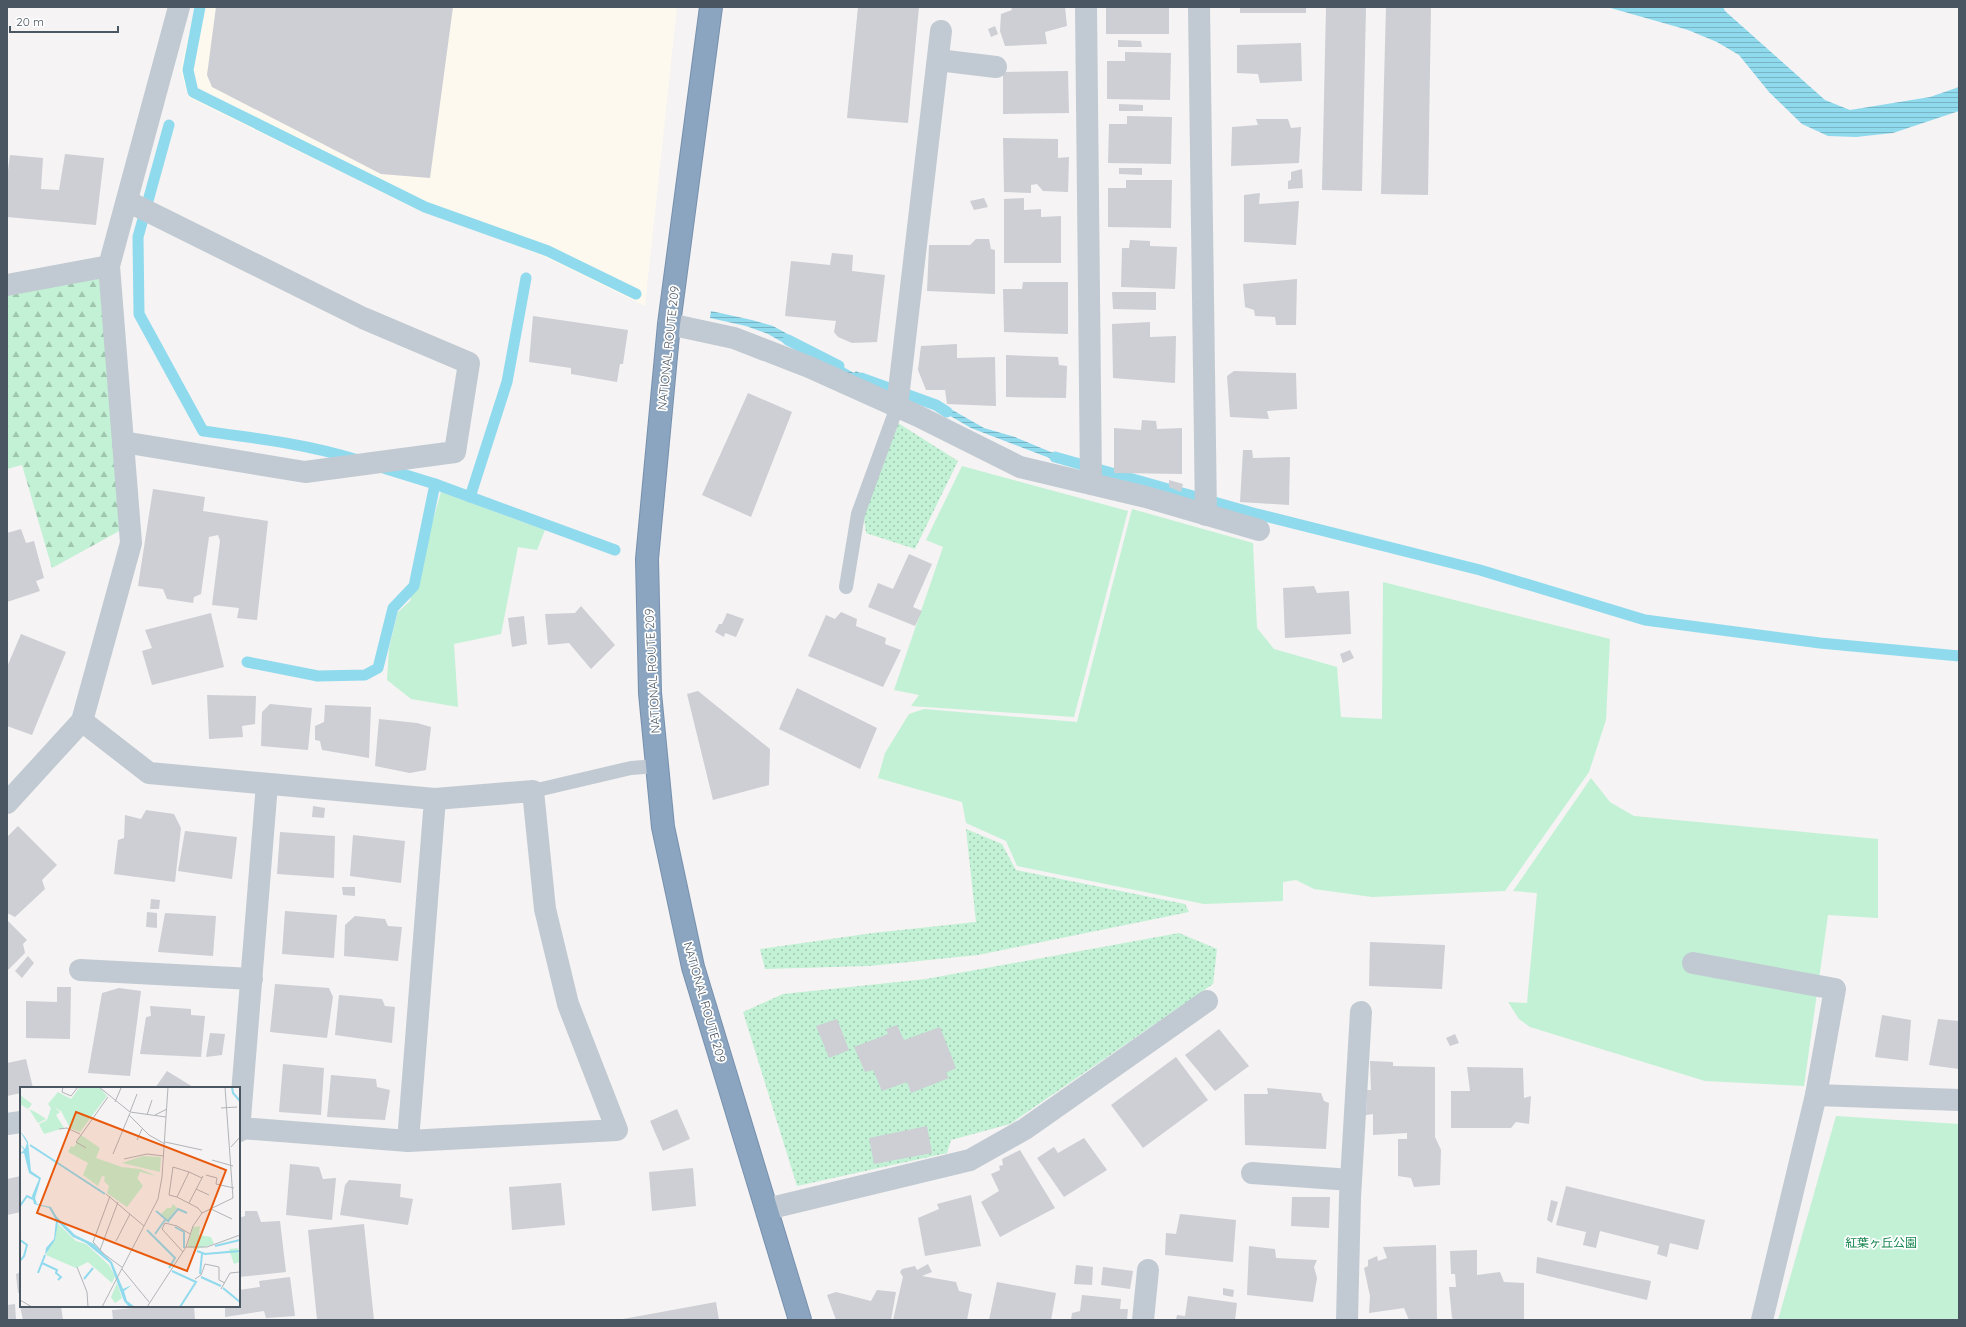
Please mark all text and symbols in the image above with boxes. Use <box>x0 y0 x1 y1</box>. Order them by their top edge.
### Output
scale bar <box>10 8 118 34</box>
text: 20 m <box>16 14 44 29</box>
street label: NATIONAL ROUTE 209 <box>654 285 682 411</box>
street label: NATIONAL ROUTE 209 <box>641 608 663 734</box>
street label: NATIONAL ROUTE 209 <box>681 940 730 1064</box>
inset map <box>20 1087 240 1307</box>
park label: 紅葉ヶ丘公園 <box>1845 1235 1917 1250</box>

